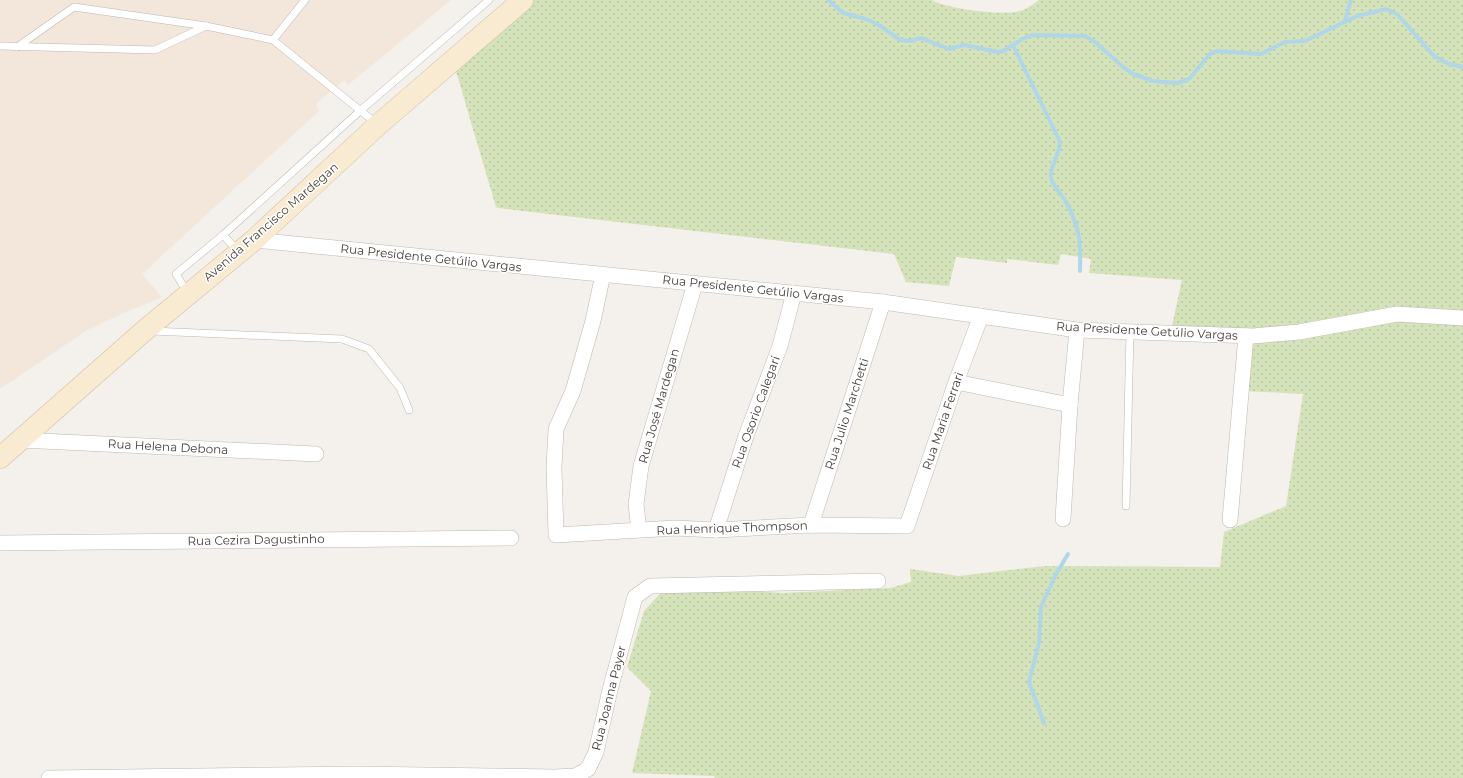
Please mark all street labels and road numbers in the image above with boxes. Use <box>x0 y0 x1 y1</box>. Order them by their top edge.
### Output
street label: Avenida Francisco Mardegan <box>200 159 341 284</box>
street label: Rua Presidente Getúlio Vargas <box>340 241 522 274</box>
street label: Rua Presidente Getúlio Vargas <box>662 272 844 305</box>
street label: Rua Presidente Getúlio Vargas <box>1056 318 1238 343</box>
street label: Rua José Mardegan <box>635 347 682 465</box>
street label: Rua Osorio Calegari <box>728 354 783 470</box>
street label: Rua Julio Marchetti <box>821 356 872 471</box>
street label: Rua Maria Ferrari <box>919 370 966 472</box>
street label: Rua Helena Debona <box>107 436 229 457</box>
street label: Rua Henrique Thompson <box>656 517 808 538</box>
street label: Rua Cezira Dagustinho <box>187 531 325 548</box>
street label: Rua Joanna Payer <box>588 644 629 752</box>

